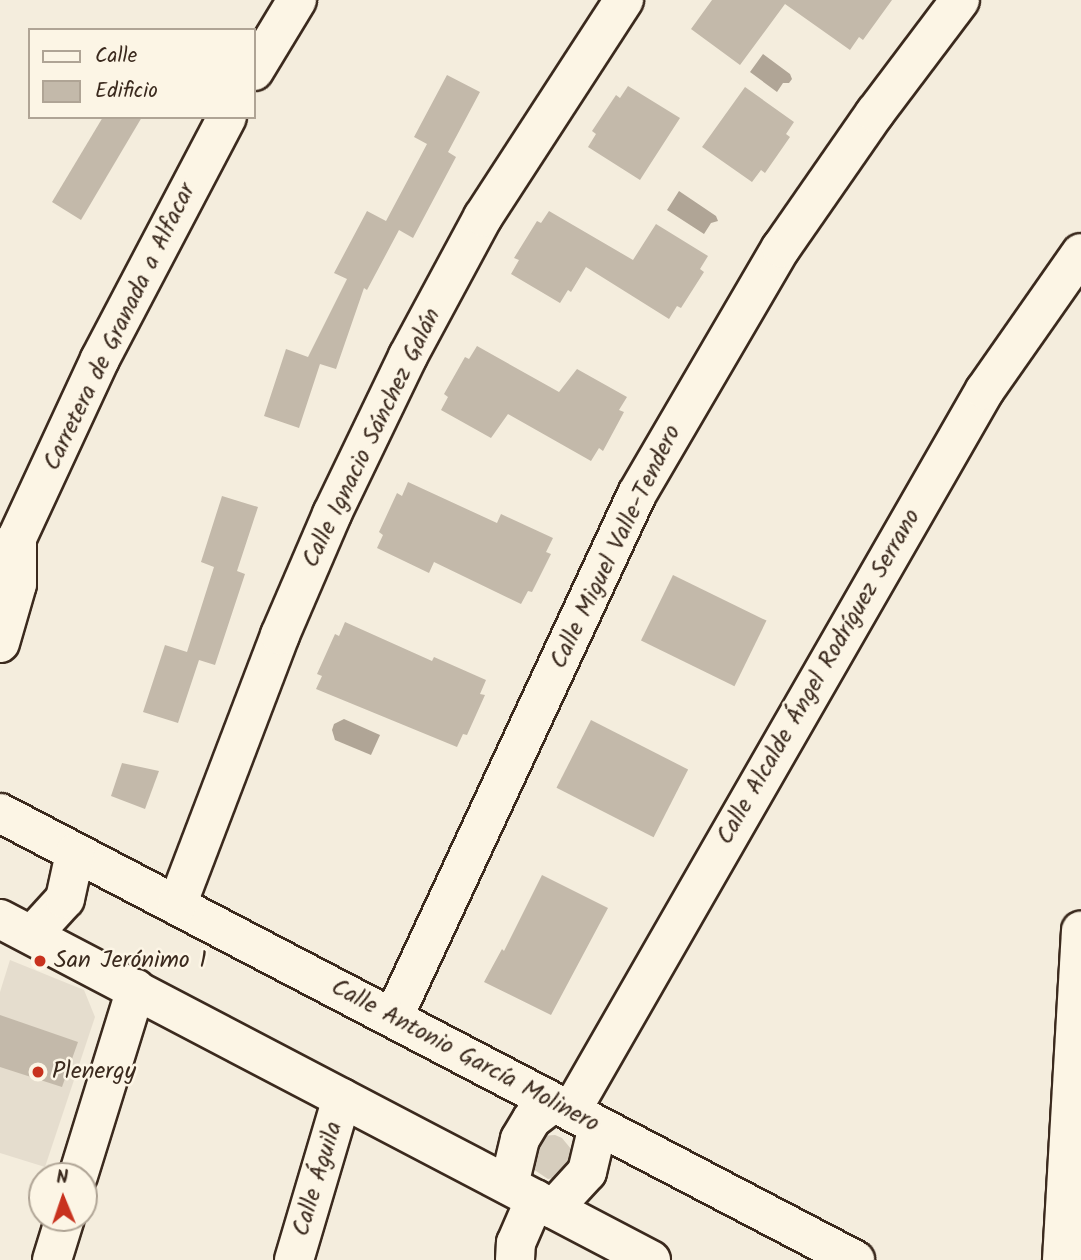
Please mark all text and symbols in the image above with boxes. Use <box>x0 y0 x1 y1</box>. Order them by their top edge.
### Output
legend <box>28 28 256 119</box>
text: Calle <box>95 40 137 73</box>
text: Edificio <box>95 75 158 108</box>
street label: Carretera de Granada a Alfacar <box>38 179 202 475</box>
street label: Calle Ignacio Sánchez Galán <box>297 304 447 572</box>
street label: Calle Miguel Valle-Tendero <box>544 421 688 673</box>
street label: Calle Alcalde Ángel Rodríguez Serrano <box>711 504 927 850</box>
place label: San Jerónimo 1 <box>54 947 207 975</box>
marker: San Jerónimo 1 <box>32 953 48 969</box>
street label: Calle Antonio García Molinero <box>326 973 604 1139</box>
place label: Plenergy <box>52 1058 136 1086</box>
marker: Plenergy <box>30 1064 46 1080</box>
street label: Calle Águila <box>287 1118 349 1240</box>
north arrow <box>28 1162 98 1232</box>
text: N <box>56 1163 69 1193</box>

